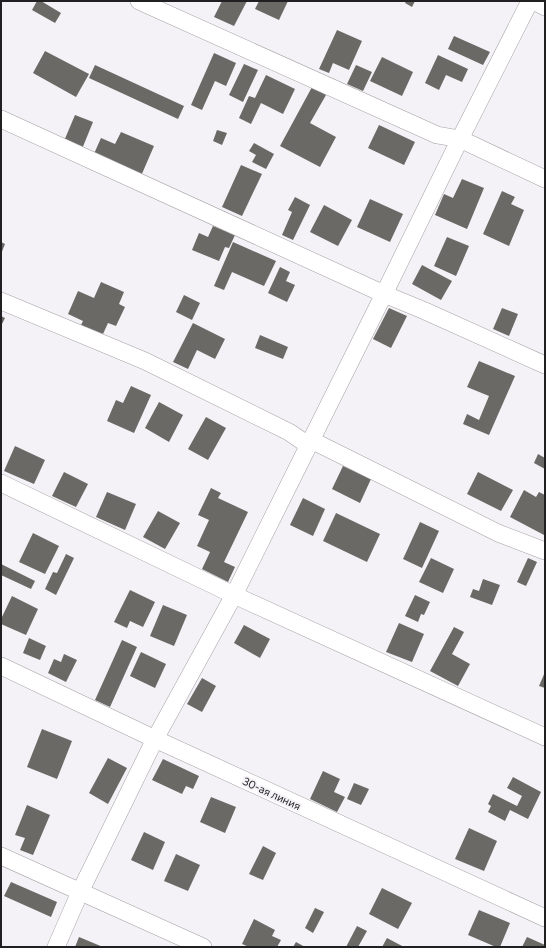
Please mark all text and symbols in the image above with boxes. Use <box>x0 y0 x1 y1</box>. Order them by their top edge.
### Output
street label: 30-ая линия <box>241 774 303 812</box>

